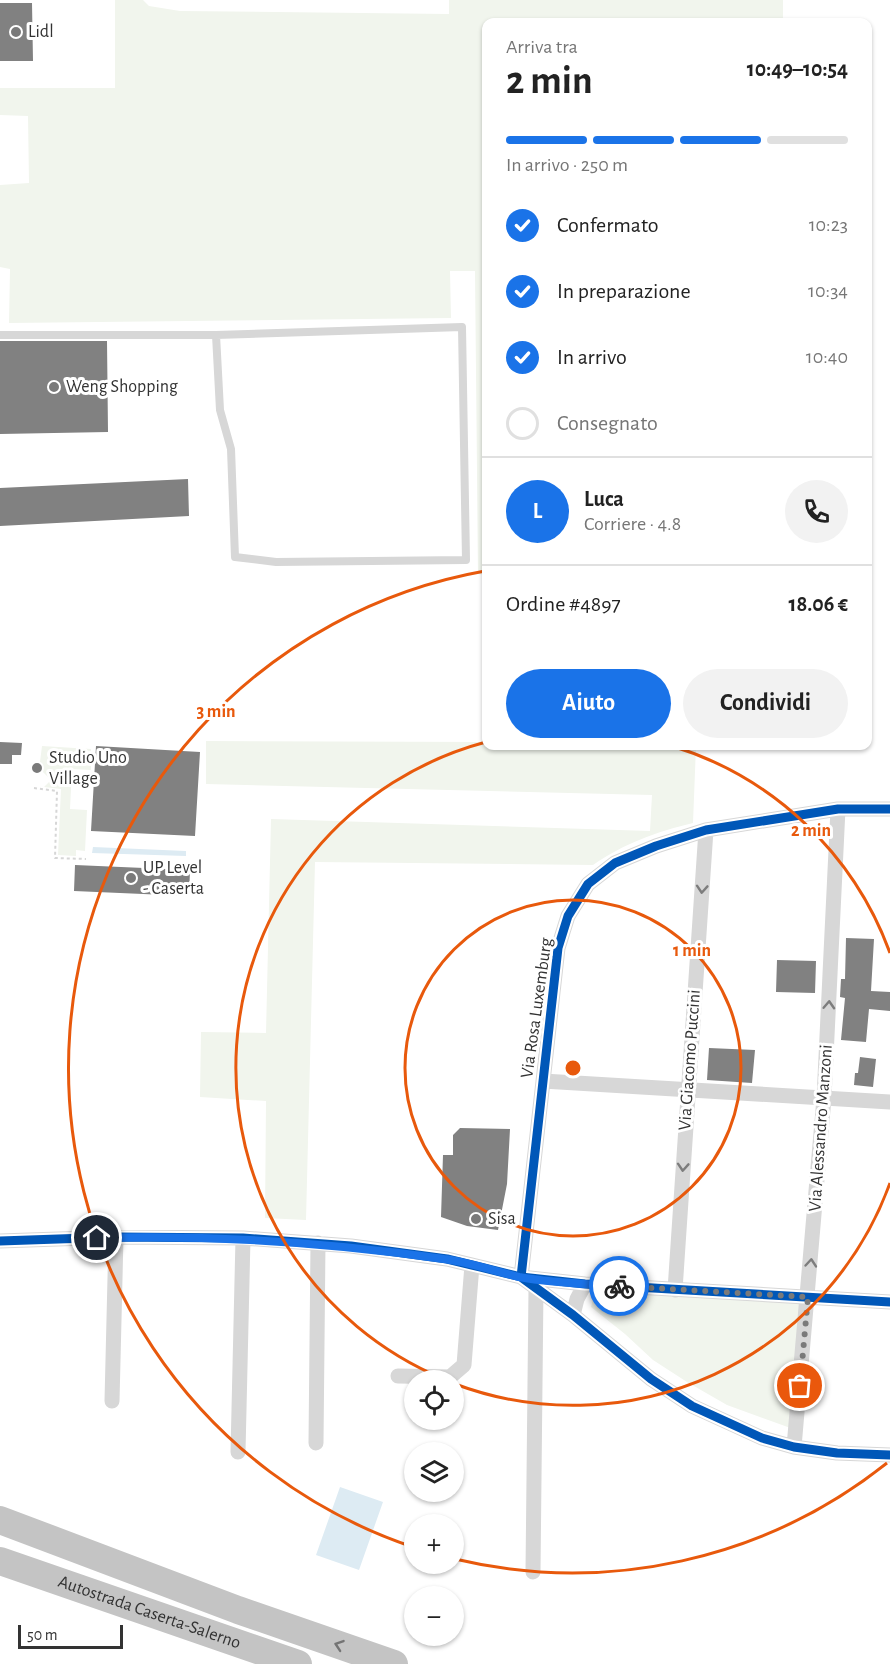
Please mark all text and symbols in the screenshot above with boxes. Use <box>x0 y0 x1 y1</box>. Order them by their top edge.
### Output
place label: Lidl <box>28 23 54 41</box>
marker: Lidl <box>9 25 23 39</box>
text: Arriva tra <box>506 37 578 57</box>
text: 10:49–10:54 <box>747 58 848 80</box>
text: 2 min <box>506 62 593 101</box>
text: In arrivo · 250 m <box>506 155 628 175</box>
icon: check <box>506 209 539 242</box>
text: Confermato <box>557 214 659 236</box>
text: 10:23 <box>809 215 848 235</box>
icon: check <box>506 275 539 308</box>
text: In preparazione <box>557 280 691 302</box>
text: 10:34 <box>808 281 848 301</box>
icon: check <box>506 341 539 374</box>
text: In arrivo <box>557 346 627 368</box>
text: 10:40 <box>806 347 848 367</box>
place label: Weng Shopping <box>66 378 178 396</box>
marker: Weng Shopping <box>47 380 61 394</box>
text: Consegnato <box>557 412 658 434</box>
button: phone <box>785 480 848 543</box>
text: Luca <box>584 488 624 510</box>
text: L <box>533 500 542 522</box>
text: Corriere · 4.8 <box>584 514 681 534</box>
text: Ordine #4897 <box>506 593 621 615</box>
text: 18.06 € <box>789 593 848 615</box>
button: Aiuto <box>506 669 671 738</box>
button: Condividi <box>683 669 848 738</box>
text: 3 min <box>196 703 236 721</box>
place label: Studio Uno Village <box>49 749 127 788</box>
marker: Studio Uno Village <box>30 761 44 775</box>
text: 2 min <box>791 822 831 840</box>
place label: UP Level - Caserta <box>143 859 204 898</box>
marker: UP Level - Caserta <box>124 871 138 885</box>
one-way arrow <box>696 884 709 893</box>
street label: Via Rosa Luxemburg <box>518 936 556 1079</box>
text: 1 min <box>673 942 711 960</box>
street label: Via Giacomo Puccini <box>676 989 704 1131</box>
one-way arrow <box>822 1001 835 1010</box>
street label: Via Alessandro Manzoni <box>806 1044 836 1212</box>
centre of rings <box>563 1058 583 1078</box>
one-way arrow <box>677 1163 690 1172</box>
place label: Sisa <box>488 1210 516 1228</box>
pin <box>71 1212 122 1263</box>
marker: Sisa <box>469 1212 483 1226</box>
icon: home <box>80 1221 113 1254</box>
courier <box>589 1256 649 1316</box>
one-way arrow <box>804 1258 817 1267</box>
icon: bike <box>603 1270 636 1303</box>
pin <box>774 1360 825 1411</box>
icon: bag <box>783 1369 816 1402</box>
map controls <box>404 1370 464 1646</box>
button: locate <box>404 1370 464 1430</box>
button: layers <box>404 1442 464 1502</box>
button: + <box>404 1514 464 1574</box>
street label: Autostrada Caserta-Salerno <box>56 1573 243 1653</box>
button: − <box>404 1586 464 1646</box>
scale bar <box>18 1622 123 1650</box>
text: 50 m <box>27 1627 58 1643</box>
one-way arrow <box>334 1640 345 1652</box>

